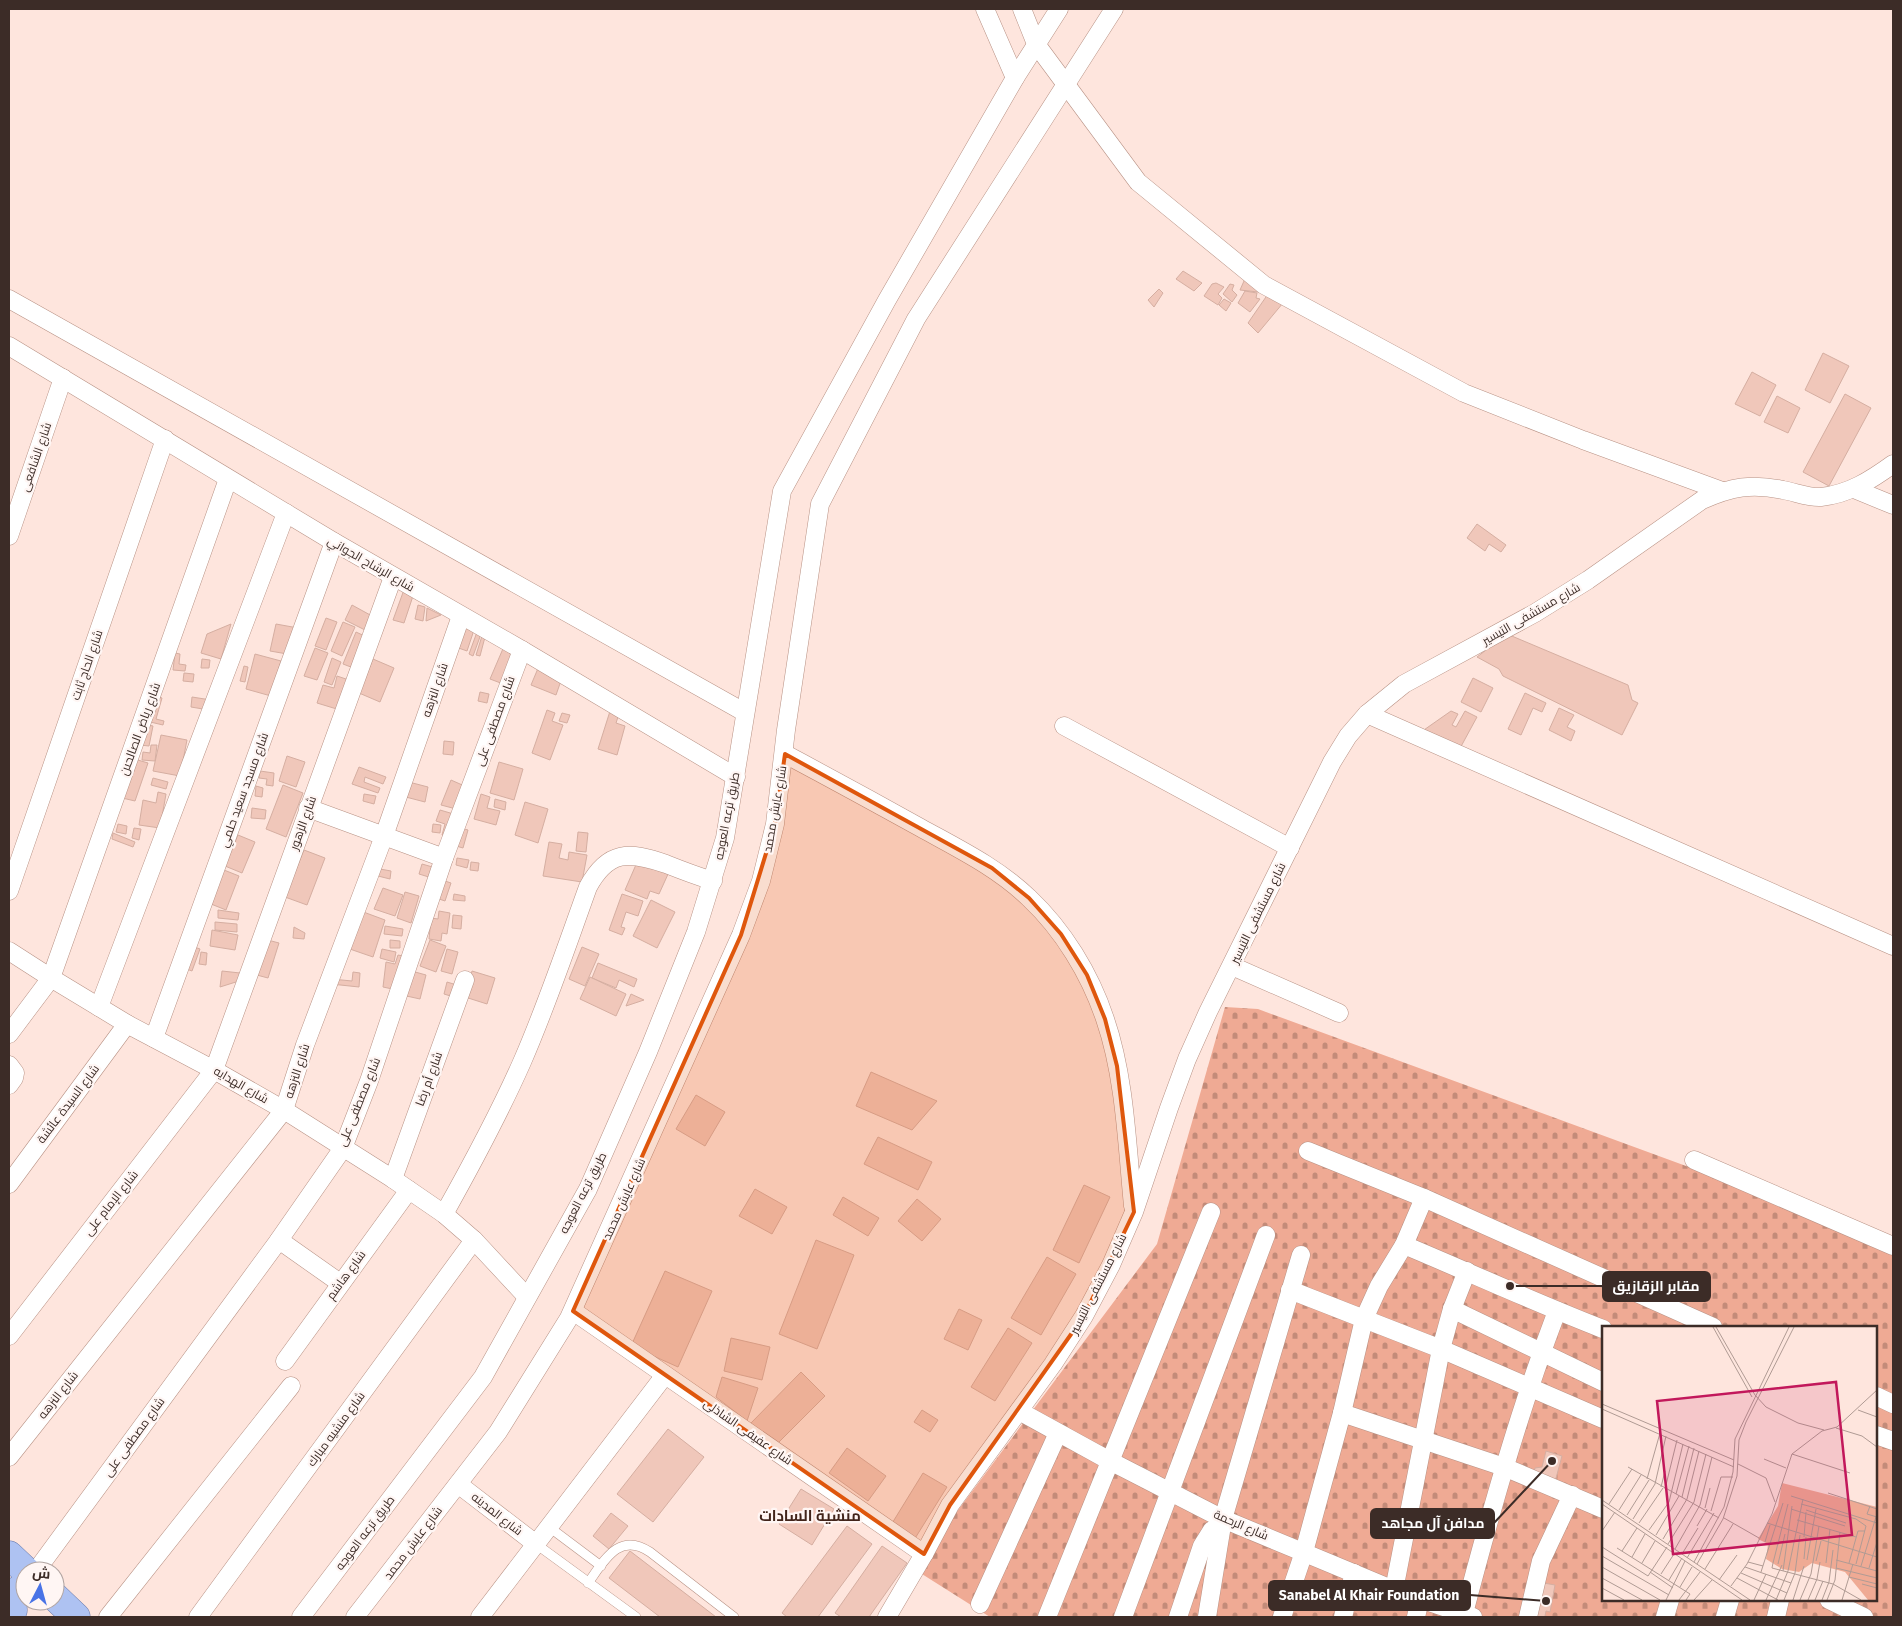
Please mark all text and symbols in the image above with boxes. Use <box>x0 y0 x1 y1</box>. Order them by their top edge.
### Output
street label: شارع الشافعى <box>18 420 55 494</box>
street label: شارع الرشاح الجواني <box>324 533 417 597</box>
street label: شارع مستشفى التيسير <box>1479 580 1583 649</box>
street label: شارع الحاج ثابت <box>68 628 107 702</box>
street label: شارع النزهه <box>419 661 452 719</box>
street label: شارع مصطفى على <box>472 674 519 768</box>
street label: شارع رياض الصالحىن <box>117 681 164 778</box>
street label: شارع مسجد سعيد حلمي <box>217 731 274 850</box>
street label: شارع عايش محمد <box>760 764 791 854</box>
street label: طريق ترعه العوجه <box>712 771 742 861</box>
street label: شارع الزهور <box>286 794 320 853</box>
street label: شارع مستشفى التيسير <box>1227 860 1290 967</box>
street label: شارع النزهه <box>282 1042 313 1100</box>
street label: شارع أم رضا <box>412 1049 446 1108</box>
street label: شارع مصطفى على <box>335 1055 384 1149</box>
street label: شارع السيدة عائشة <box>34 1062 103 1147</box>
street label: شارع الهدايه <box>211 1064 271 1107</box>
street label: طريق ترعه العوجه <box>556 1150 610 1236</box>
street label: شارع عايش محمد <box>600 1156 649 1242</box>
street label: شارع الإمام على <box>81 1167 142 1239</box>
street label: شارع مستشفى التيسير <box>1066 1231 1130 1338</box>
street label: شارع هاشم <box>323 1248 369 1303</box>
callout: مقابر الزقازيق <box>1603 1272 1710 1301</box>
text: مقابر الزقازيق <box>1612 1278 1700 1295</box>
inset map <box>1602 1326 1877 1601</box>
street label: شارع النزهه <box>35 1368 82 1422</box>
street label: شارع منشيه مبارك <box>304 1389 369 1470</box>
street label: شارع مصطفى على <box>101 1395 168 1480</box>
street label: شارع عفيفى الشاذلى <box>701 1396 795 1469</box>
street label: شارع المدينه <box>468 1490 525 1539</box>
street label: طريق ترعه العوجه <box>333 1493 398 1573</box>
street label: شارع عايش محمد <box>381 1504 446 1583</box>
district label: منشية السادات <box>759 1507 861 1525</box>
street label: شارع الرحمة <box>1211 1507 1271 1544</box>
callout: مدافن آل مجاهد <box>1371 1509 1494 1538</box>
text: مدافن آل مجاهد <box>1382 1515 1484 1532</box>
north arrow <box>15 1561 65 1611</box>
text: ش <box>31 1564 51 1583</box>
callout: Sanabel Al Khair Foundation <box>1269 1581 1470 1610</box>
text: Sanabel Al Khair Foundation <box>1279 1587 1459 1604</box>

